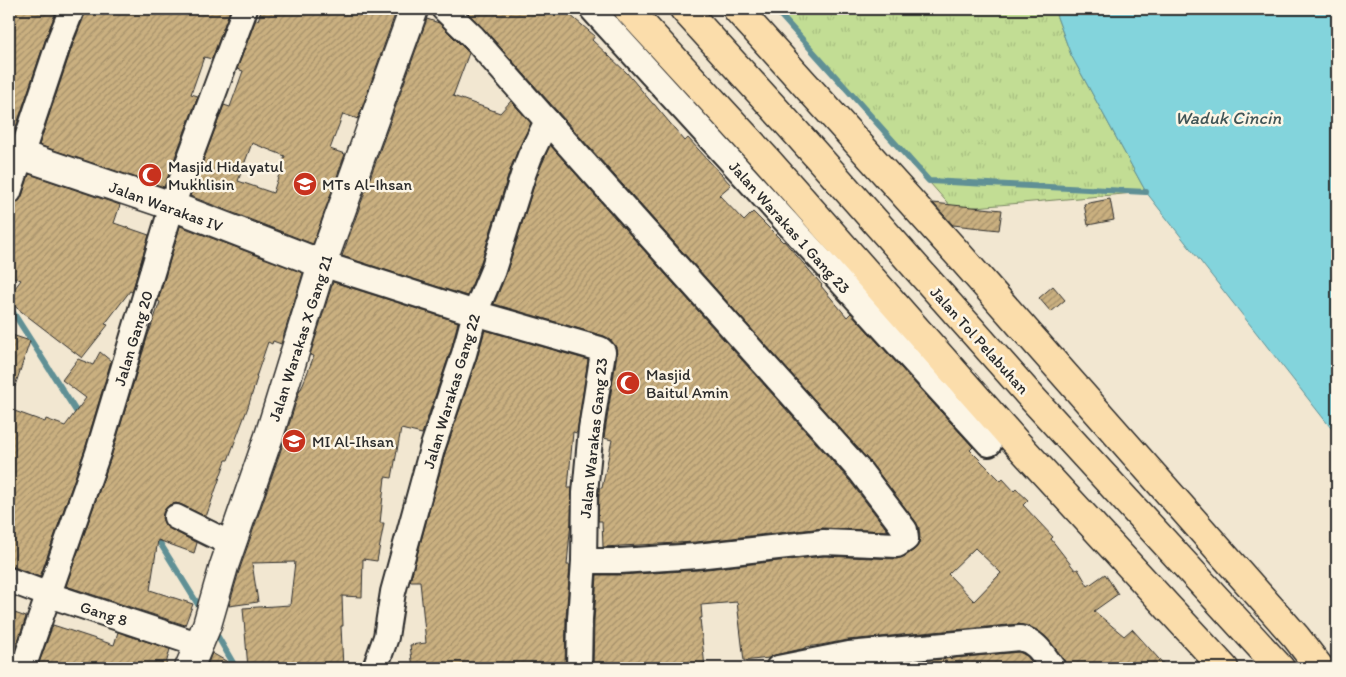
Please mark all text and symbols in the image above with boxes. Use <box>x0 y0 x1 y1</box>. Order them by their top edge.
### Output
water label: Waduk Cincin <box>1175 107 1281 129</box>
place label: Masjid Hidayatul Mukhlisin <box>168 157 284 194</box>
street label: Jalan Warakas 1 Gang 23 <box>725 157 855 298</box>
mosque icon: Masjid Hidayatul Mukhlisin <box>137 162 163 188</box>
school or university icon: MTs Al-Ihsan <box>292 171 318 197</box>
place label: MTs Al-Ihsan <box>322 175 413 194</box>
street label: Jalan Warakas IV <box>107 177 226 236</box>
street label: Jalan Warakas X Gang 21 <box>265 252 337 424</box>
street label: Jalan Tol Pelabuhan <box>926 283 1033 398</box>
street label: Jalan Gang 20 <box>110 288 157 388</box>
street label: Jalan Warakas Gang 22 <box>419 311 484 471</box>
street label: Jalan Warakas Gang 23 <box>576 357 611 519</box>
place label: Masjid Baitul Amin <box>646 365 729 402</box>
mosque icon: Masjid Baitul Amin <box>615 370 641 396</box>
school or university icon: MI Al-Ihsan <box>281 428 307 454</box>
place label: MI Al-Ihsan <box>312 432 394 451</box>
street label: Gang 8 <box>78 597 130 630</box>

